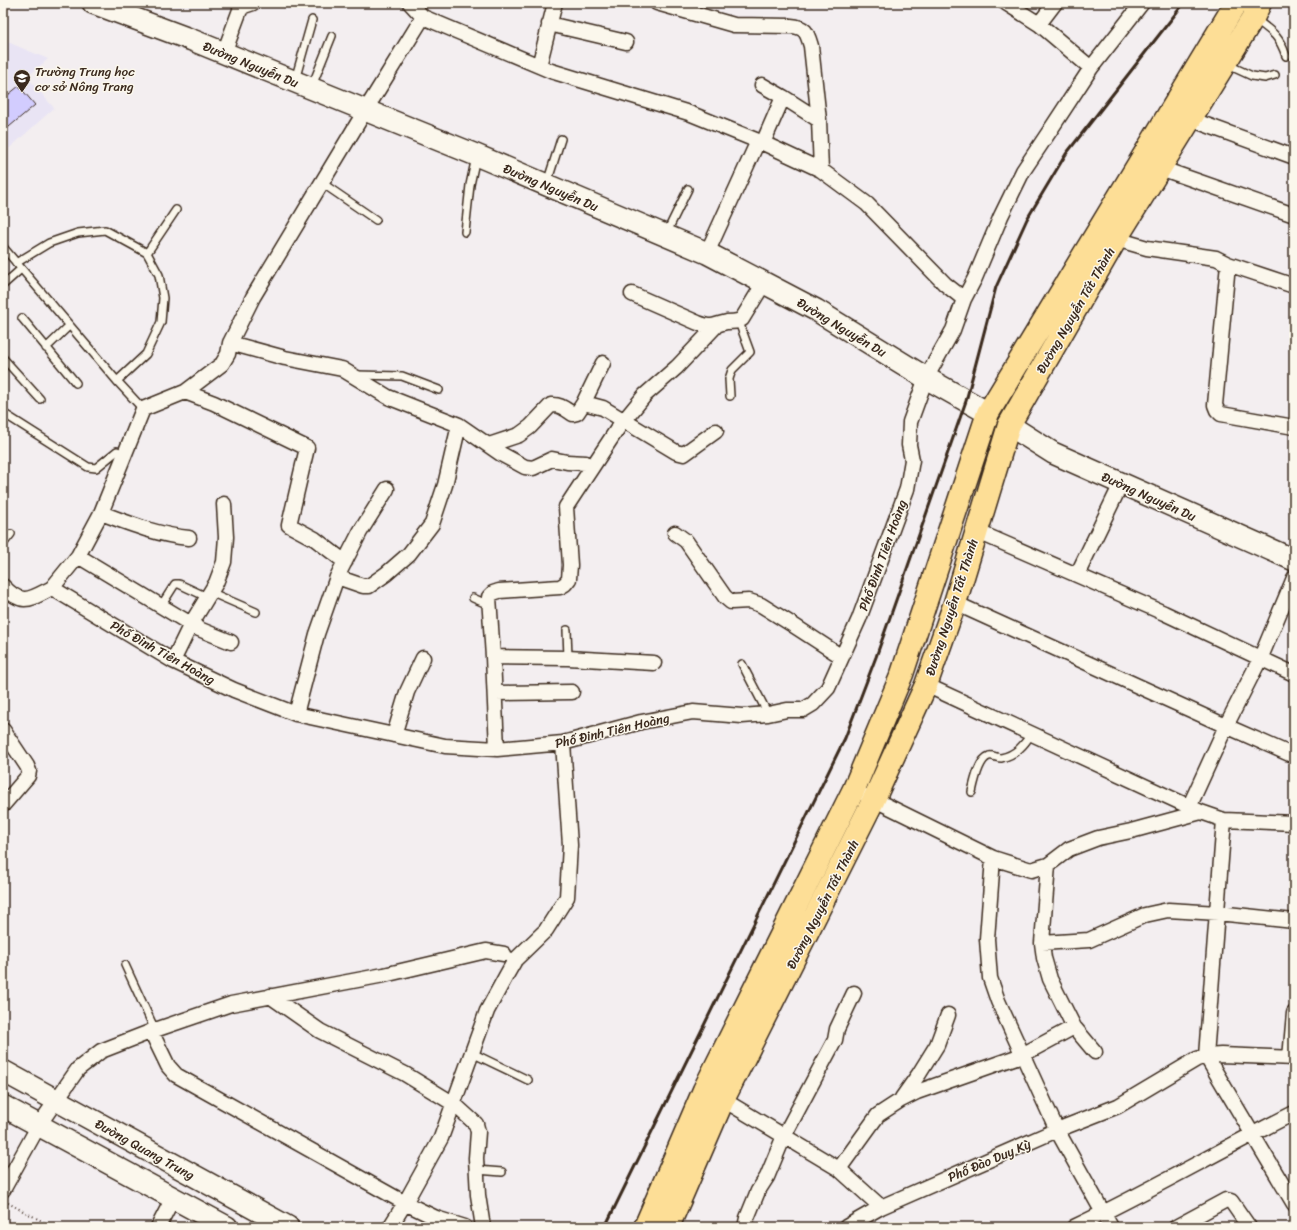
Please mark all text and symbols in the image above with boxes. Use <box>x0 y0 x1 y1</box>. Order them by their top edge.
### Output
street label: Đường Nguyễn Du <box>199 35 302 94</box>
place label: Trường Trung học cơ sở Nông Trang <box>35 60 135 98</box>
school or university icon: Trường Trung học cơ sở Nông Trang <box>12 68 32 93</box>
street label: Đường Nguyễn Du <box>500 157 602 218</box>
street label: Đường Nguyễn Tất Thành <box>1030 242 1121 378</box>
street label: Đường Nguyễn Du <box>792 291 891 363</box>
street label: Đường Nguyễn Du <box>1098 465 1200 528</box>
street label: Phố Đinh Tiên Hoàng <box>852 496 913 614</box>
street label: Đường Nguyễn Tất Thành <box>918 535 985 679</box>
street label: Phố Đinh Tiên Hoàng <box>106 614 220 691</box>
street label: Phố Đinh Tiên Hoàng <box>553 706 672 755</box>
street label: Đường Nguyễn Tất Thành <box>780 835 865 973</box>
street label: Đường Quang Trung <box>91 1112 199 1187</box>
street label: Phố Đào Duy Kỳ <box>944 1132 1035 1188</box>

